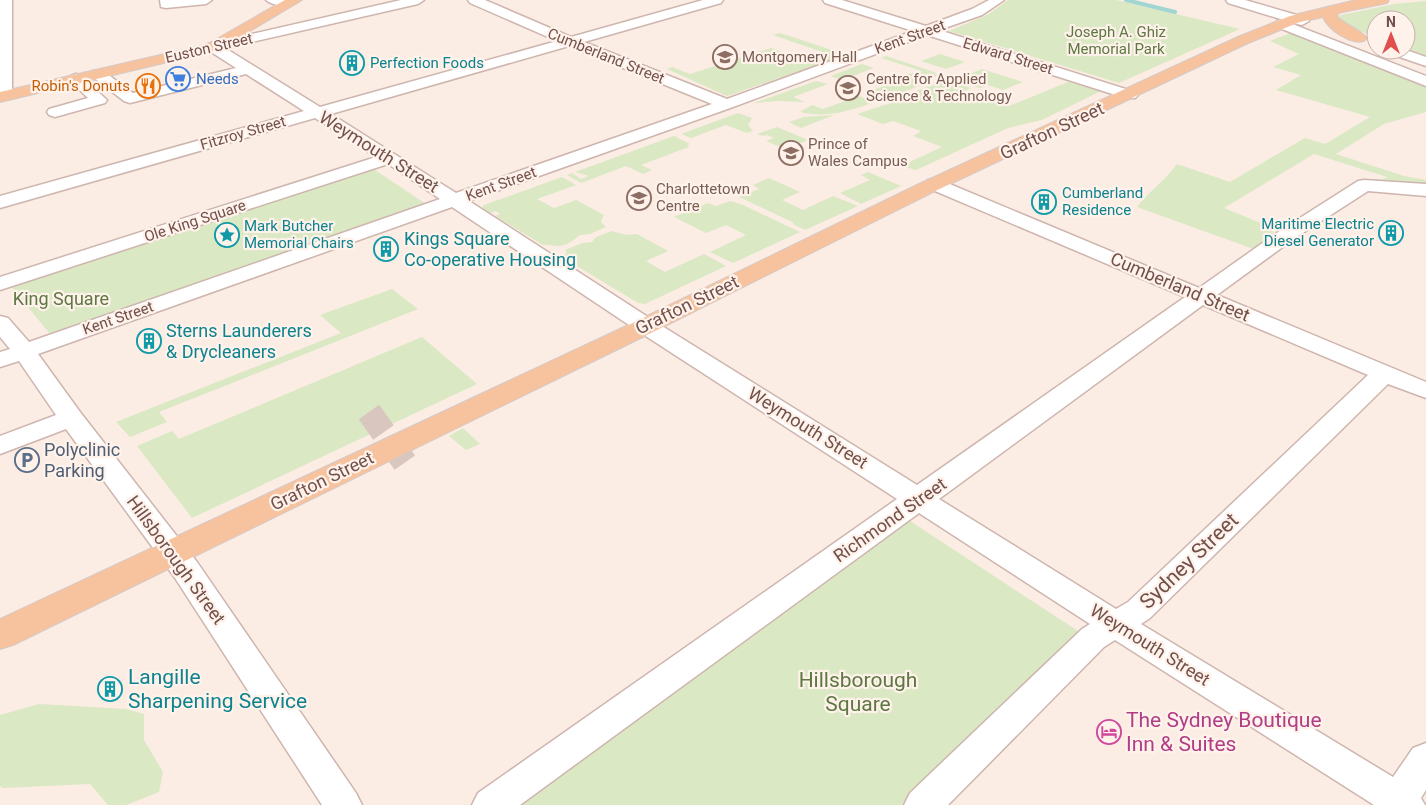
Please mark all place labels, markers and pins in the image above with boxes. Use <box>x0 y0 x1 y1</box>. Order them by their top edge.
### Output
school or university icon: Montgomery Hall <box>712 44 738 70</box>
place label: Montgomery Hall <box>742 48 857 66</box>
building icon: Perfection Foods <box>339 50 365 76</box>
place label: Perfection Foods <box>370 54 484 72</box>
supermarket icon: Needs <box>165 66 191 92</box>
place label: Needs <box>196 70 239 88</box>
place label: Centre for Applied Science & Technology <box>866 70 1012 105</box>
restaurant icon: Robin's Donuts <box>135 73 161 99</box>
school or university icon: Centre for Applied Science & Technology <box>835 75 861 101</box>
place label: Robin's Donuts <box>32 77 130 95</box>
place label: Prince of Wales Campus <box>808 135 908 170</box>
school or university icon: Prince of Wales Campus <box>778 140 804 166</box>
place label: Charlottetown Centre <box>656 180 750 215</box>
place label: Cumberland Residence <box>1062 184 1143 219</box>
school or university icon: Charlottetown Centre <box>626 185 652 211</box>
building icon: Cumberland Residence <box>1031 189 1057 215</box>
place label: Maritime Electric Diesel Generator <box>1261 215 1374 250</box>
place label: Mark Butcher Memorial Chairs <box>244 217 354 252</box>
building icon: Maritime Electric Diesel Generator <box>1378 220 1404 246</box>
place icon: Mark Butcher Memorial Chairs <box>214 222 240 248</box>
place label: Kings Square Co-operative Housing <box>404 228 576 270</box>
building icon: Kings Square Co-operative Housing <box>373 236 399 262</box>
place label: Sterns Launderers & Drycleaners <box>166 320 312 362</box>
building icon: Sterns Launderers & Drycleaners <box>136 328 162 354</box>
place label: Polyclinic Parking <box>44 439 120 481</box>
parking icon: Polyclinic Parking <box>14 447 40 473</box>
place label: Langille Sharpening Service <box>128 665 307 713</box>
building icon: Langille Sharpening Service <box>97 676 123 702</box>
place label: The Sydney Boutique Inn & Suites <box>1126 708 1322 756</box>
hotel icon: The Sydney Boutique Inn & Suites <box>1096 719 1122 745</box>

